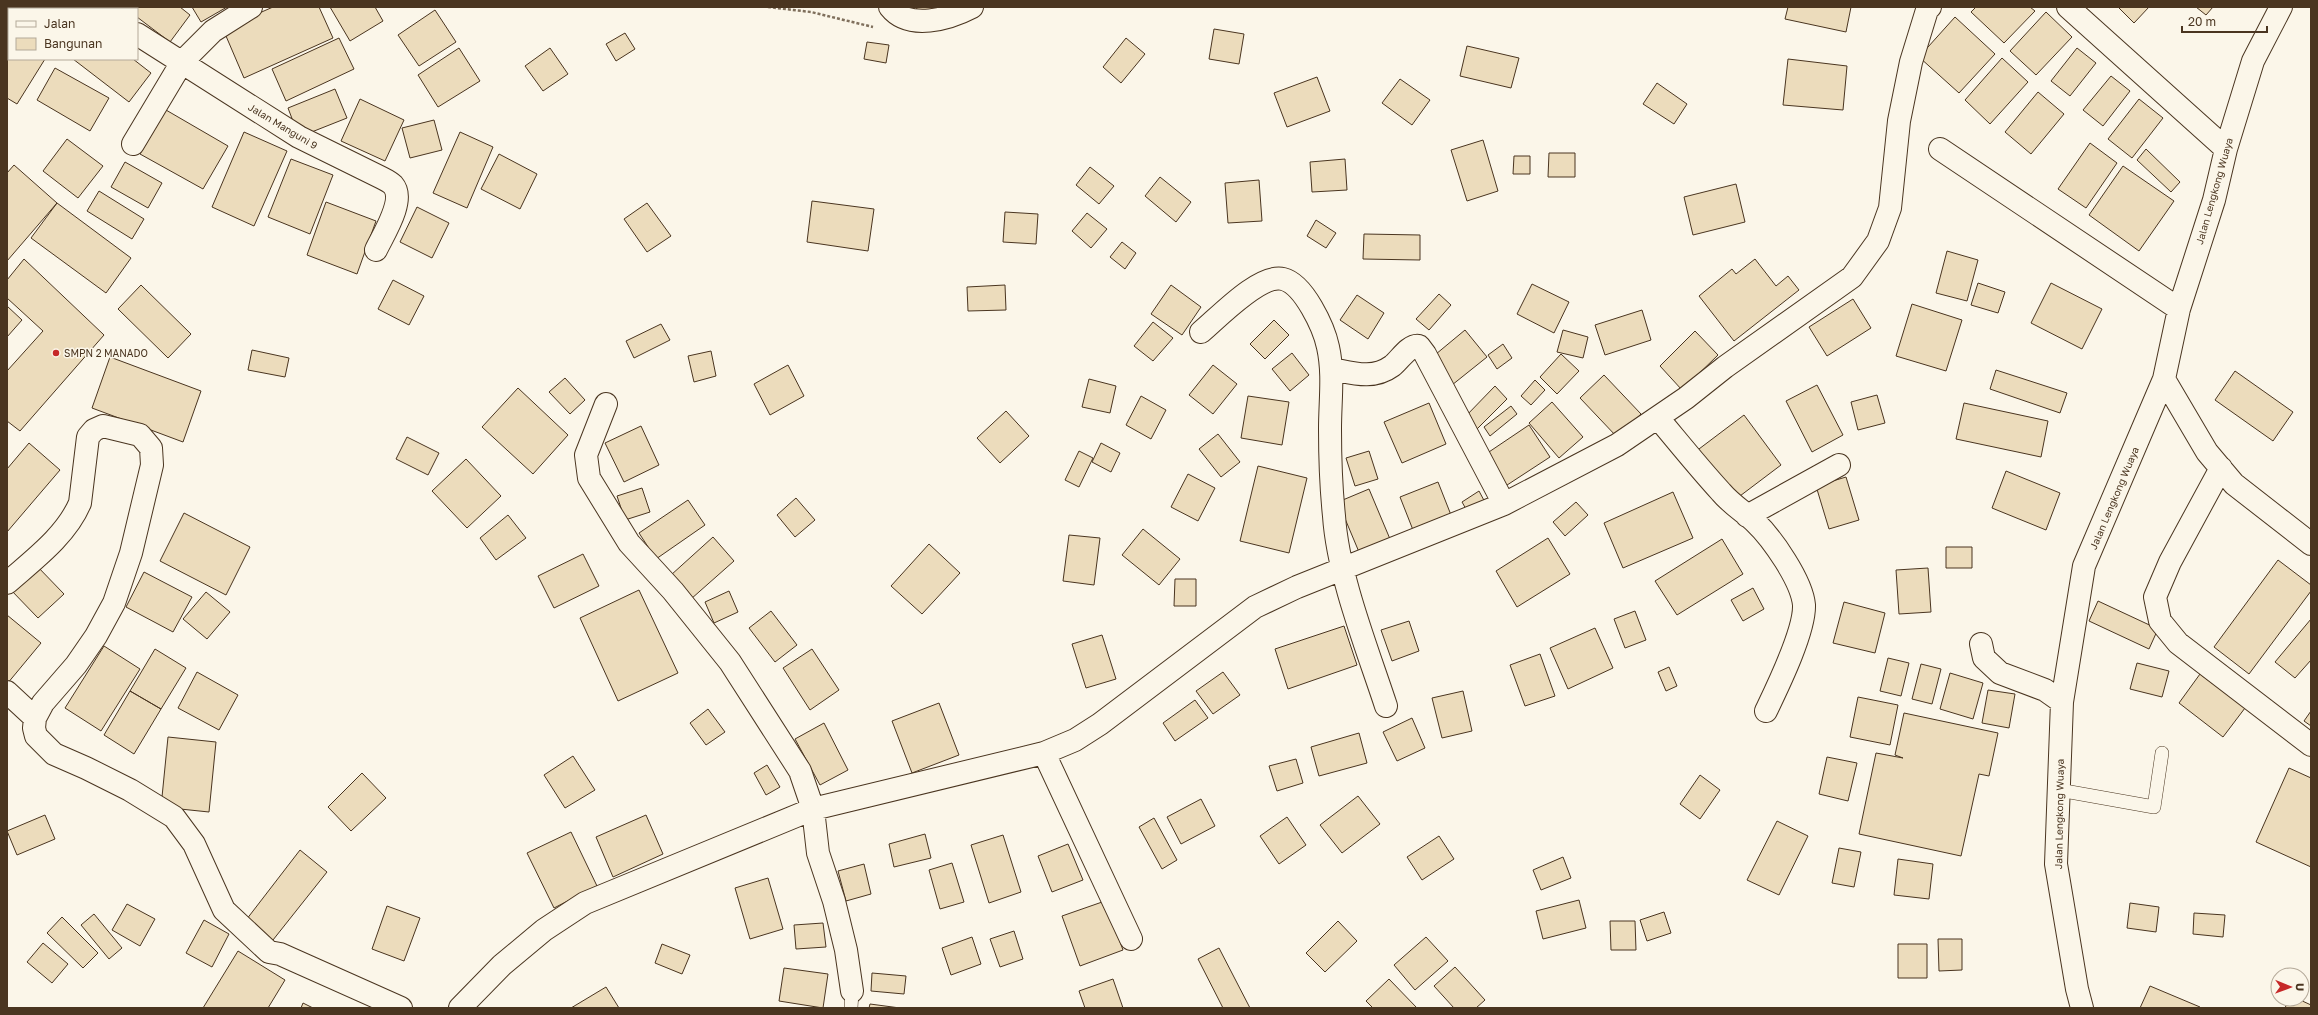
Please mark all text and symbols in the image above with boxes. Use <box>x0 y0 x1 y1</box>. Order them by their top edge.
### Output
legend <box>8 8 138 60</box>
scale bar <box>2182 8 2267 34</box>
text: 20 m <box>2188 14 2216 29</box>
text: Jalan <box>44 16 75 31</box>
text: Bangunan <box>44 36 102 51</box>
street label: Jalan Manguni 9 <box>246 101 320 151</box>
street label: Jalan Lengkong Wuaya <box>2193 136 2235 246</box>
place label: SMPN 2 MANADO <box>64 347 148 359</box>
marker: SMPN 2 MANADO <box>51 348 61 358</box>
street label: Jalan Lengkong Wuaya <box>2087 445 2141 551</box>
street label: Jalan Lengkong Wuaya <box>2052 759 2066 869</box>
north arrow <box>2270 967 2310 1007</box>
text: U <box>2294 983 2307 991</box>

